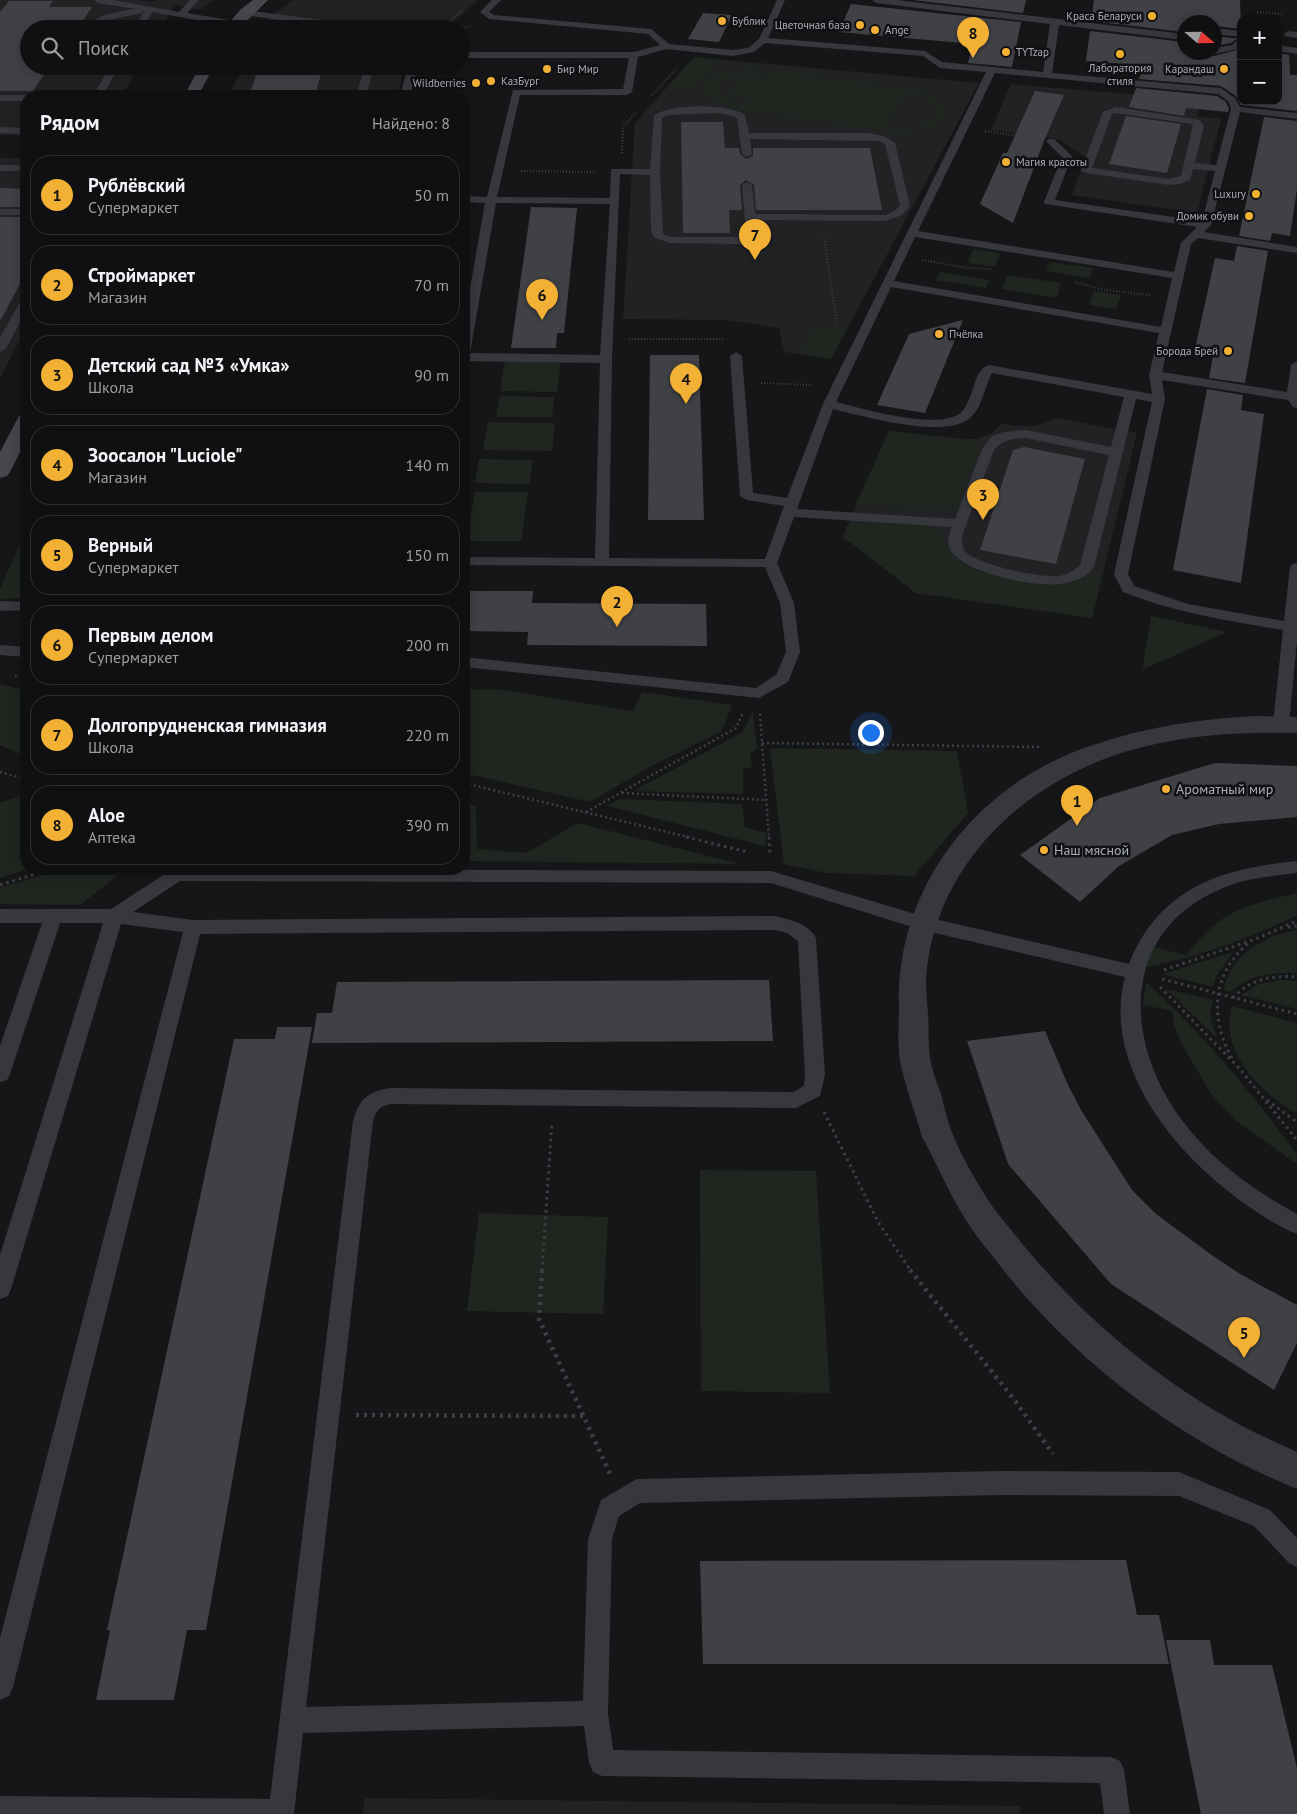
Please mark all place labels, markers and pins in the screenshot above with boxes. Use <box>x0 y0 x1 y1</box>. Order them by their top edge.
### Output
place label: Краса Беларуси <box>1066 9 1142 23</box>
marker: Краса Беларуси <box>1146 10 1158 22</box>
place label: Бублик <box>732 14 767 28</box>
marker: Бублик <box>716 15 728 27</box>
pin: 8 <box>957 17 989 58</box>
place label: Цветочная база <box>775 18 850 32</box>
marker: Цветочная база <box>854 19 866 31</box>
place label: Ange <box>885 23 909 37</box>
marker: Ange <box>869 24 881 36</box>
place label: TYTzap <box>1016 45 1049 59</box>
marker: TYTzap <box>1000 46 1012 58</box>
marker: Лаборатория стиля <box>1114 48 1126 60</box>
place label: Лаборатория стиля <box>1088 61 1151 88</box>
place label: Бир Мир <box>557 62 599 76</box>
place label: Карандаш <box>1165 62 1214 76</box>
marker: Бир Мир <box>541 63 553 75</box>
marker: Карандаш <box>1218 63 1230 75</box>
place label: КазБург <box>501 74 540 88</box>
marker: КазБург <box>485 75 497 87</box>
place label: Wildberries <box>413 76 466 90</box>
marker: Wildberries <box>470 77 482 89</box>
place label: Магия красоты <box>1016 155 1087 169</box>
marker: Магия красоты <box>1000 156 1012 168</box>
place label: Luxury <box>1214 187 1247 201</box>
marker: Luxury <box>1250 188 1262 200</box>
place label: Домик обуви <box>1176 209 1239 223</box>
marker: Домик обуви <box>1243 210 1255 222</box>
pin: 7 <box>739 219 771 260</box>
pin: 6 <box>526 279 558 320</box>
place label: Пчёлка <box>949 327 983 341</box>
marker: Пчёлка <box>933 328 945 340</box>
place label: Борода Брей <box>1156 344 1218 358</box>
marker: Борода Брей <box>1222 345 1234 357</box>
pin: 4 <box>670 363 702 404</box>
pin: 3 <box>967 479 999 520</box>
pin: 2 <box>601 586 633 627</box>
place label: Ароматный мир <box>1176 780 1273 798</box>
marker: Ароматный мир <box>1160 783 1172 795</box>
pin: 1 <box>1061 785 1093 826</box>
place label: Наш мясной <box>1054 841 1129 859</box>
marker: Наш мясной <box>1038 844 1050 856</box>
pin: 5 <box>1228 1317 1260 1358</box>

